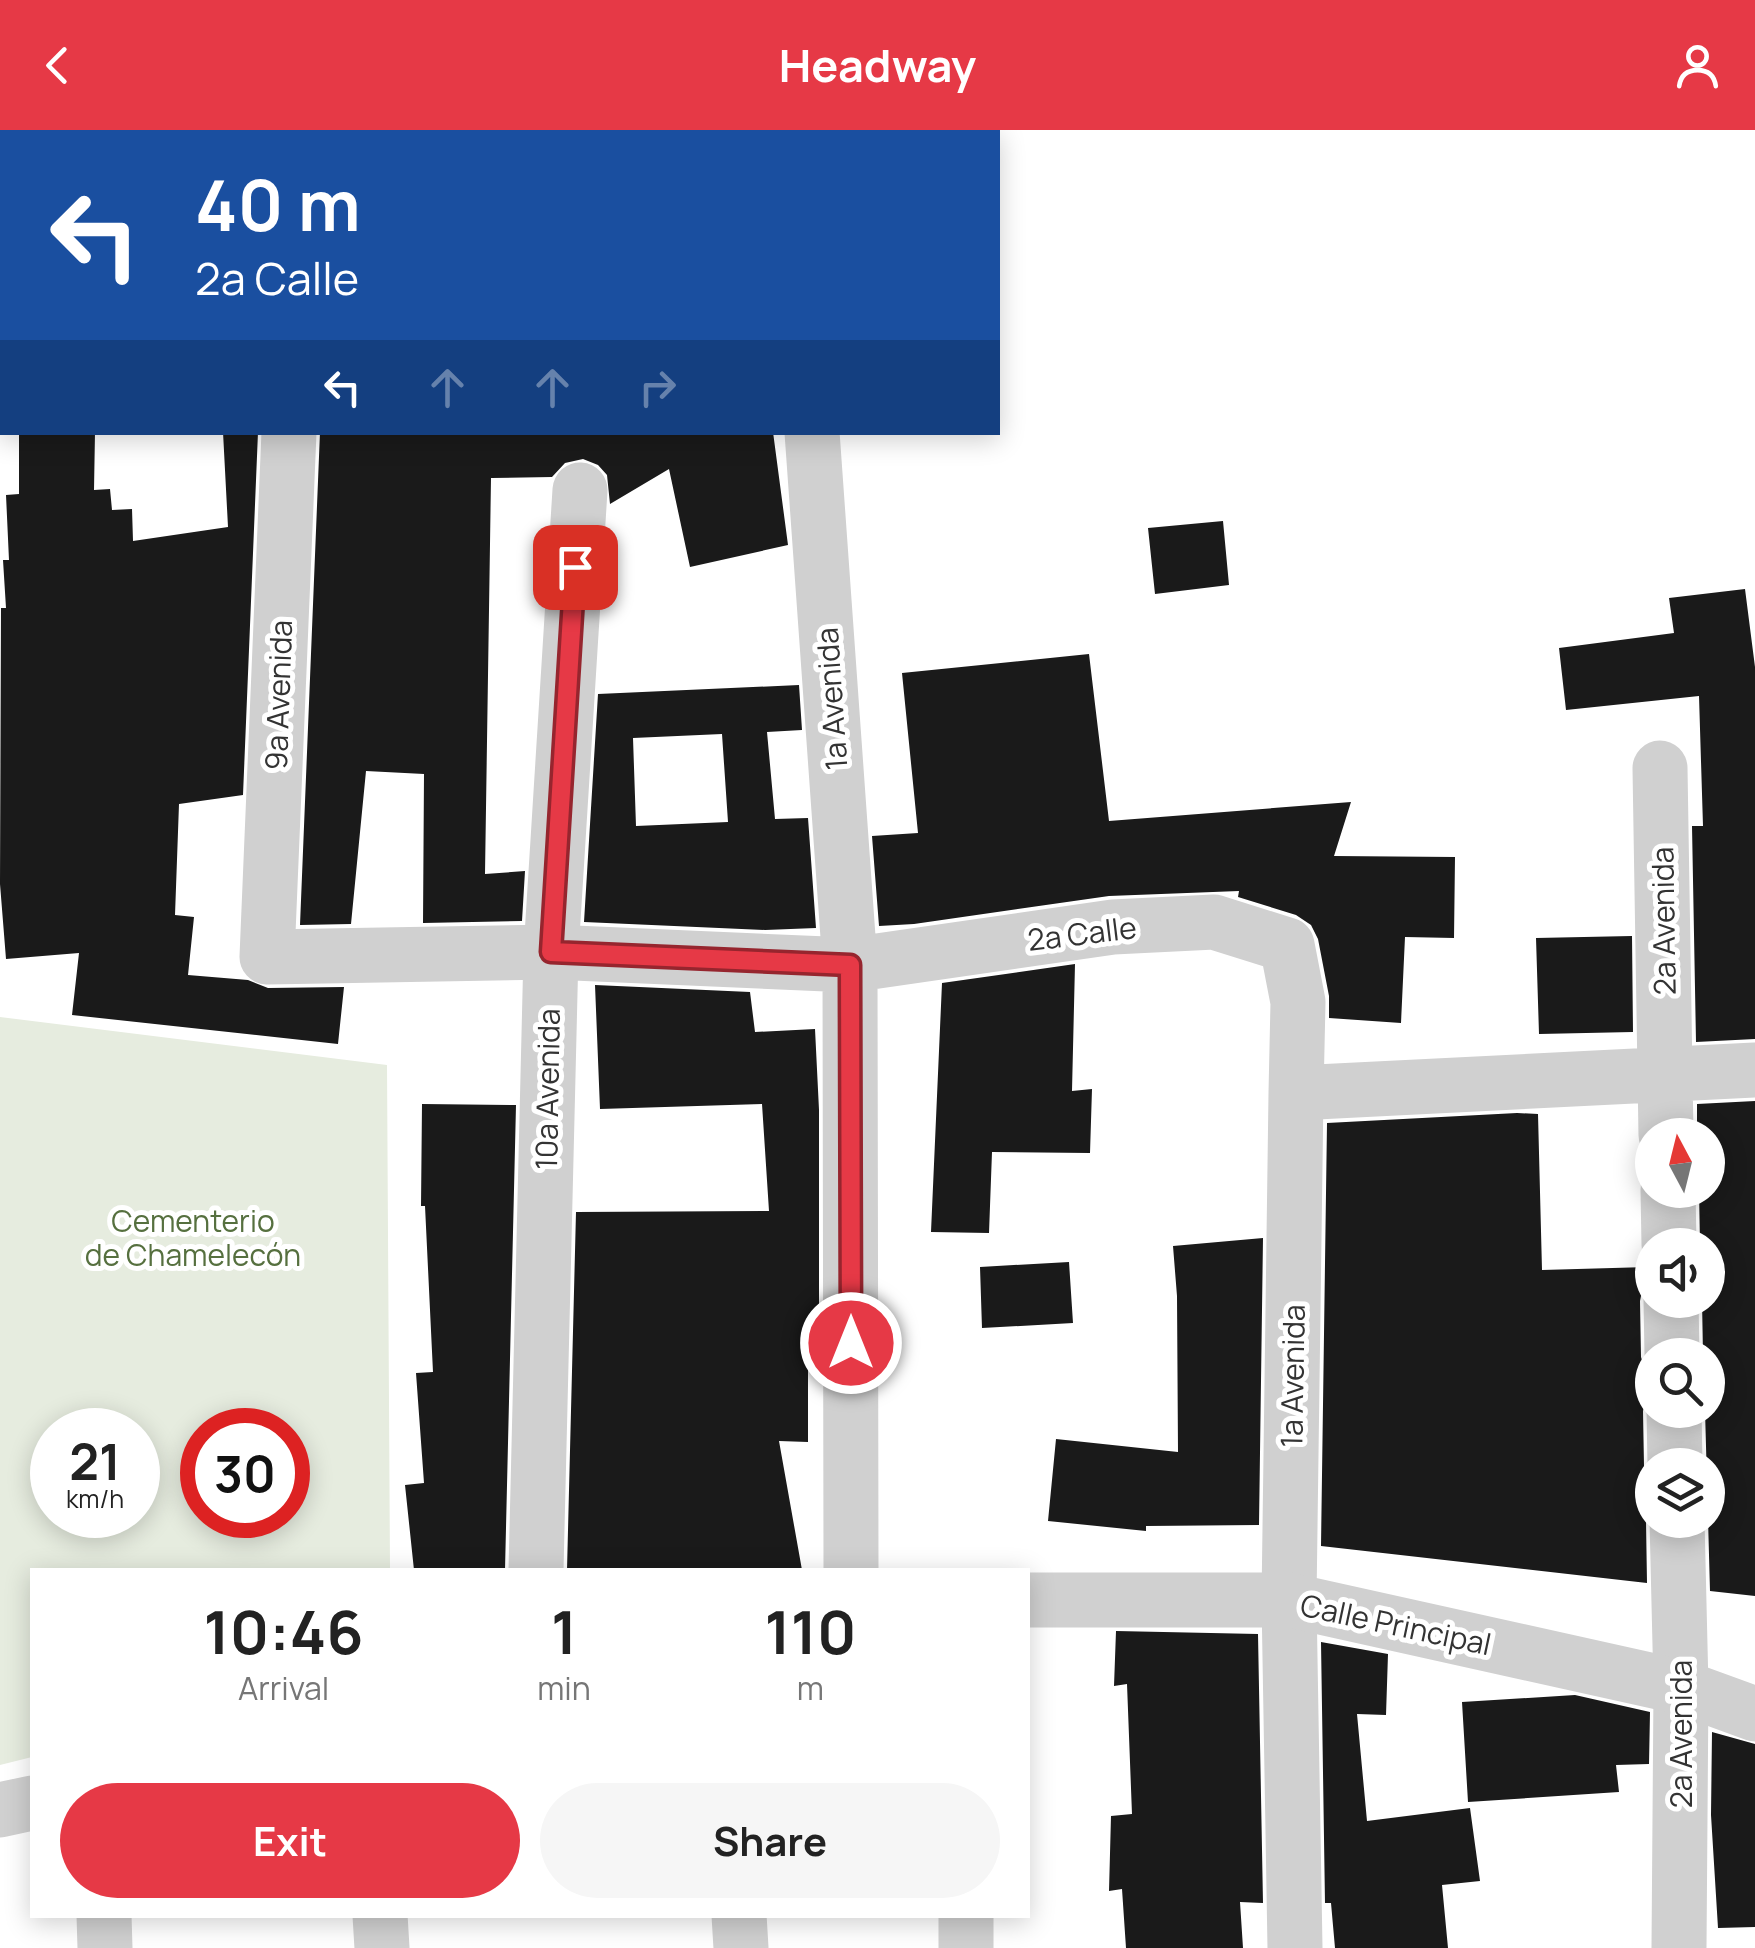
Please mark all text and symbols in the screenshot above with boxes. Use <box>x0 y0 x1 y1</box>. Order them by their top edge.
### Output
text: Headway <box>779 34 976 96</box>
icon: back <box>30 38 85 93</box>
icon: person <box>1670 38 1725 93</box>
text: 40 m <box>195 156 361 252</box>
icon: left <box>30 170 160 300</box>
text: 2a Calle <box>195 247 359 309</box>
icon: left <box>315 360 370 415</box>
icon: ahead <box>420 360 475 415</box>
icon: ahead <box>525 360 580 415</box>
icon: right <box>630 360 685 415</box>
pin <box>533 525 618 610</box>
icon: arrive <box>548 540 603 595</box>
street label: 9a Avenida <box>255 619 301 771</box>
street label: 1a Avenida <box>806 626 856 772</box>
street label: 2a Avenida <box>1641 846 1685 996</box>
street label: 2a Calle <box>1025 906 1139 960</box>
street label: 10a Avenida <box>525 1008 569 1170</box>
north arrow <box>1635 1118 1725 1208</box>
map controls <box>1635 1118 1725 1538</box>
park label: Cementerio de Chamelecón <box>85 1200 301 1275</box>
button: sound <box>1635 1228 1725 1318</box>
position arrow <box>799 1291 903 1395</box>
street label: 1a Avenida <box>1270 1304 1314 1448</box>
button: search <box>1635 1338 1725 1428</box>
speed limit sign: 30 <box>180 1408 310 1538</box>
text: 21 <box>69 1427 121 1495</box>
button: layers <box>1635 1448 1725 1538</box>
text: km/h <box>66 1481 124 1516</box>
street label: Calle Principal <box>1297 1584 1495 1664</box>
text: 10:46 <box>204 1590 364 1672</box>
text: 1 <box>551 1590 577 1672</box>
text: 110 <box>764 1590 856 1672</box>
street label: 2a Avenida <box>1660 1660 1701 1808</box>
text: Arrival <box>238 1666 329 1710</box>
text: min <box>537 1666 591 1710</box>
text: m <box>797 1666 824 1710</box>
button: Exit <box>60 1783 520 1898</box>
button: Share <box>540 1783 1000 1898</box>

